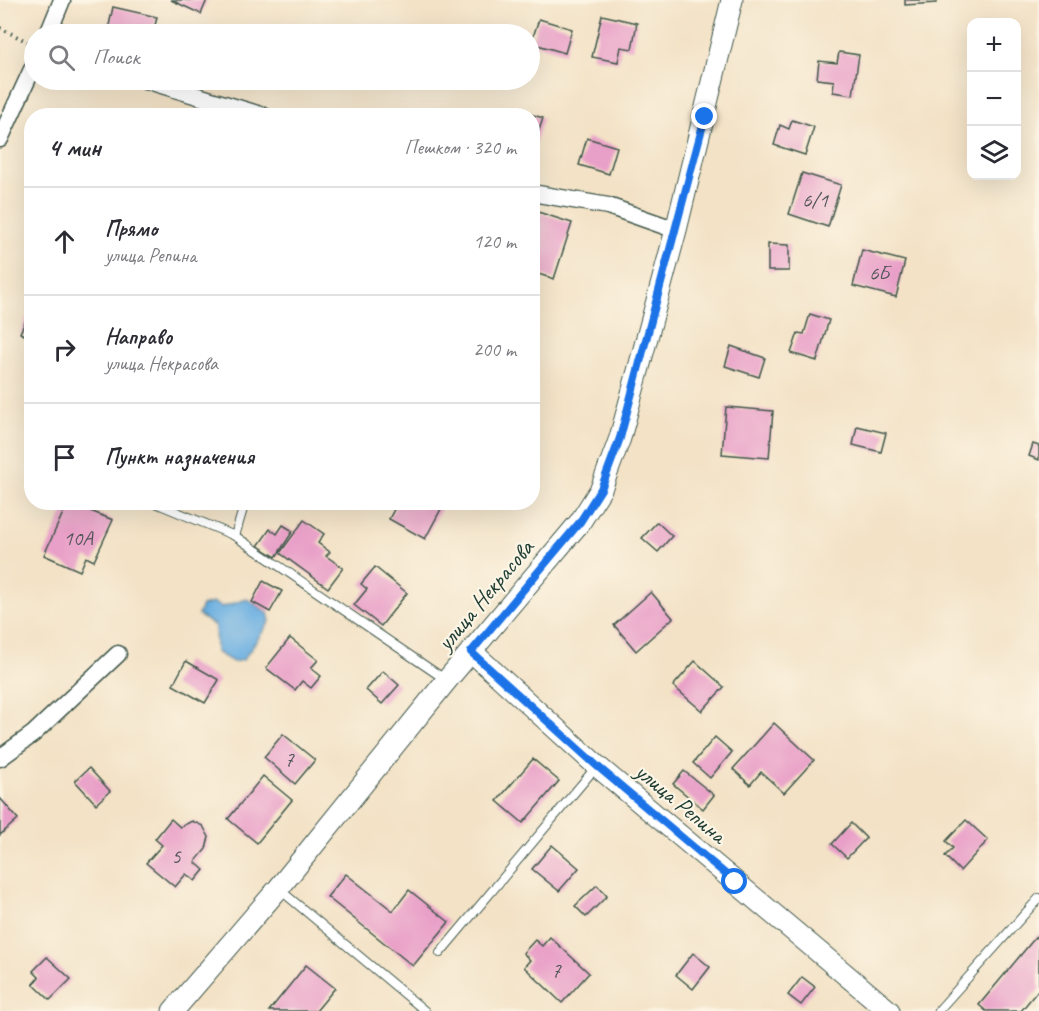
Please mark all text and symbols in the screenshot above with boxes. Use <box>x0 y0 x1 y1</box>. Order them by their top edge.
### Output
map controls <box>967 18 1021 180</box>
button: + <box>967 18 1021 72</box>
search box <box>24 24 540 90</box>
icon: search <box>45 41 78 74</box>
text: Поиск <box>93 43 139 71</box>
button: − <box>967 72 1021 126</box>
route end <box>691 103 717 129</box>
button: layers <box>967 126 1021 180</box>
text: 4 мин <box>48 131 101 164</box>
text: Пешком · 320 m <box>404 135 516 160</box>
house number: 6/1 <box>802 187 829 213</box>
text: Прямо <box>105 215 157 243</box>
icon: ahead <box>48 225 81 258</box>
text: 120 m <box>473 229 516 254</box>
text: улица Репина <box>105 243 196 268</box>
house number: 6Б <box>869 260 892 286</box>
text: Направо <box>105 323 172 351</box>
icon: right <box>48 333 81 366</box>
text: 200 m <box>473 337 516 362</box>
text: улица Некрасова <box>105 351 218 376</box>
icon: arrive <box>48 441 81 474</box>
text: Пункт назначения <box>105 443 254 471</box>
house number: 10А <box>63 525 94 551</box>
street label: улица Некрасова <box>429 532 541 658</box>
house number: 7 <box>284 746 295 772</box>
street label: улица Репина <box>628 755 734 851</box>
house number: 5 <box>171 843 182 869</box>
route start <box>721 868 747 894</box>
house number: 7 <box>551 957 562 983</box>

